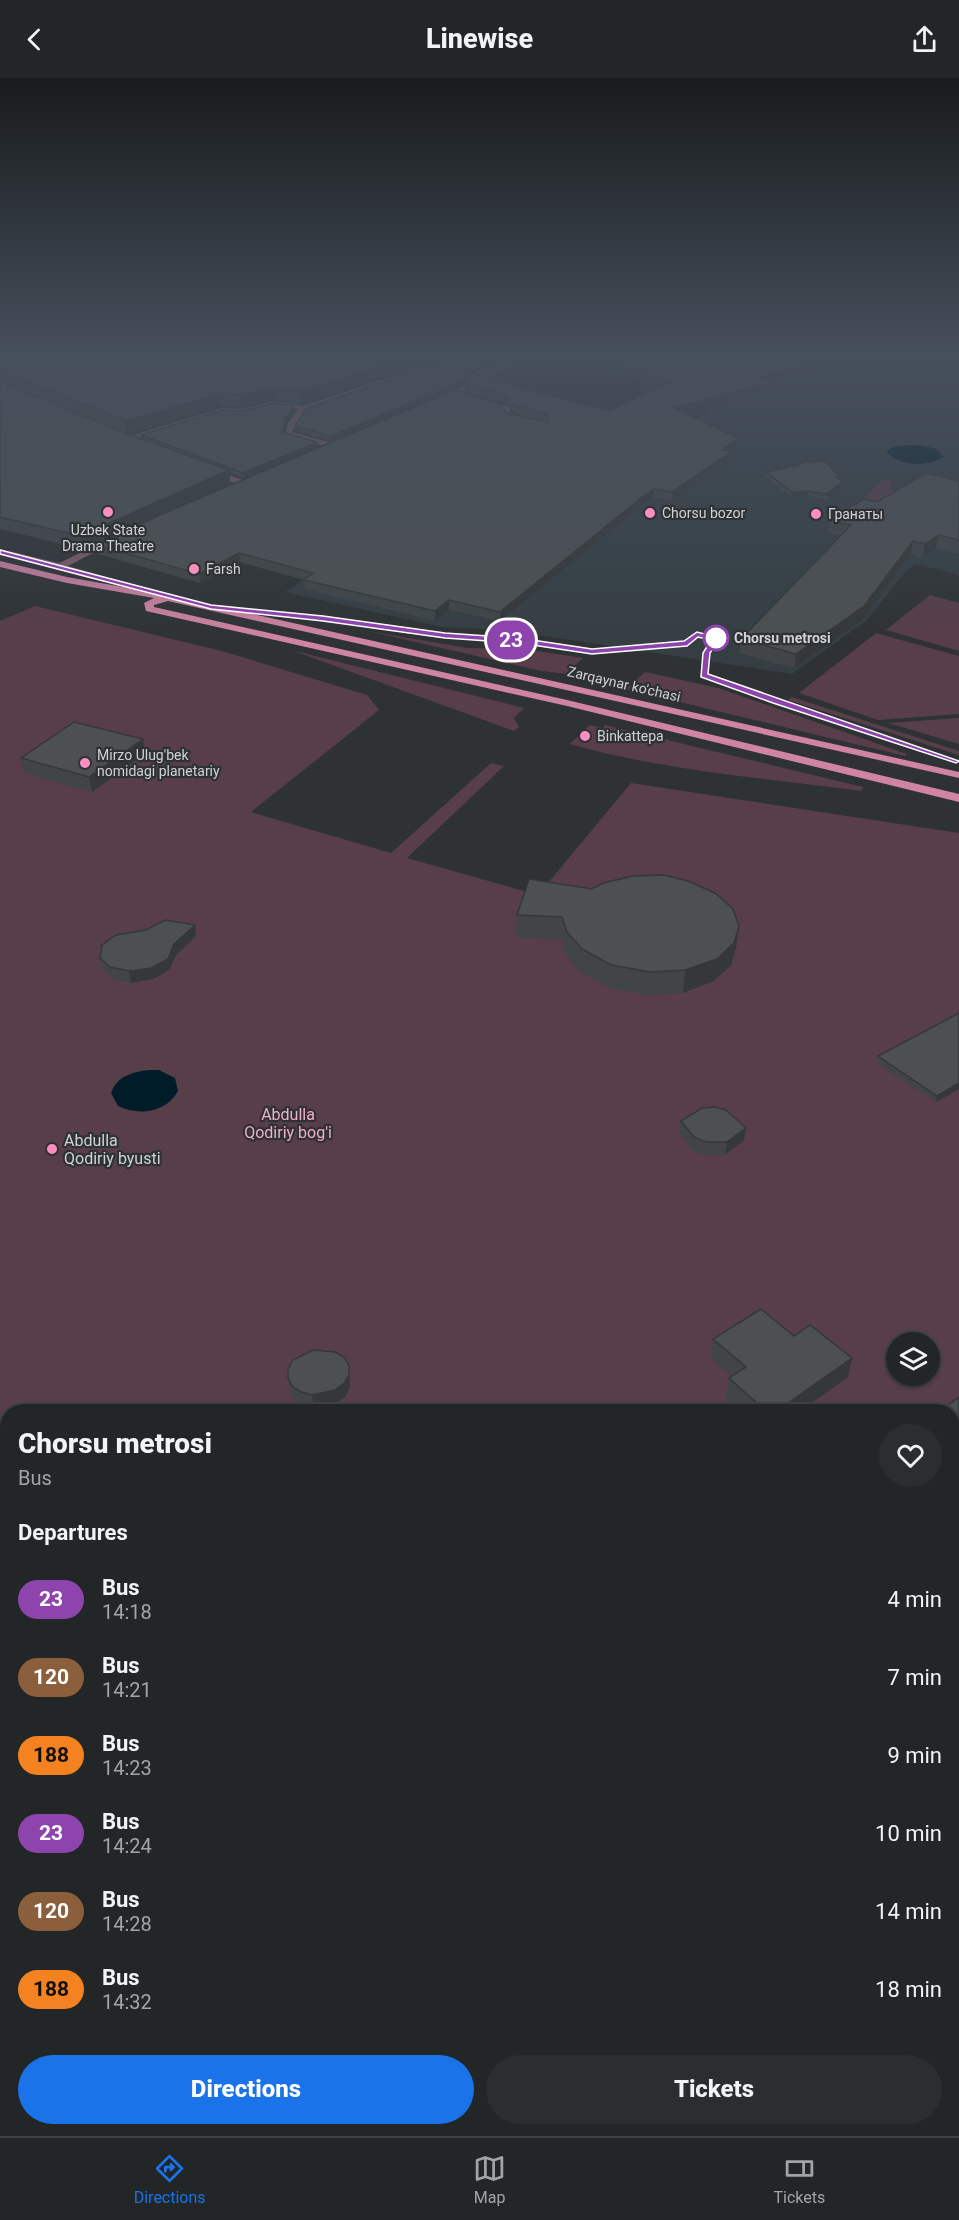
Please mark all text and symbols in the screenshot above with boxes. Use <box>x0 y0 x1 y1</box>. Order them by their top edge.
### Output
icon: back <box>18 23 51 56</box>
text: Linewise <box>426 23 533 55</box>
icon: share <box>908 23 941 56</box>
marker: Uzbek State Drama Theatre <box>101 505 115 519</box>
place label: Chorsu bozor <box>662 505 746 521</box>
marker: Chorsu bozor <box>643 506 657 520</box>
place label: Гранаты <box>828 506 883 522</box>
marker: Гранаты <box>809 507 823 521</box>
place label: Uzbek State Drama Theatre <box>62 522 154 554</box>
place label: Farsh <box>206 561 241 577</box>
marker: Farsh <box>187 562 201 576</box>
line badge: 23 <box>484 620 538 660</box>
marker: Chorsu metrosi <box>703 625 729 651</box>
text: 23 <box>499 628 523 652</box>
place label: Chorsu metrosi <box>734 630 831 646</box>
street label: Zarqaynar ko'chasi <box>566 663 682 705</box>
place label: Binkattepa <box>597 728 664 744</box>
marker: Binkattepa <box>578 729 592 743</box>
place label: Mirzo Ulug'bek nomidagi planetariy <box>97 747 220 779</box>
marker: Mirzo Ulug'bek nomidagi planetariy <box>78 756 92 770</box>
park label: Abdulla Qodiriy bog'i <box>244 1105 332 1142</box>
place label: Abdulla Qodiriy byusti <box>64 1131 161 1168</box>
marker: Abdulla Qodiriy byusti <box>45 1142 59 1156</box>
map controls <box>886 1332 940 1386</box>
button: layers <box>886 1332 940 1386</box>
button: heart <box>879 1424 942 1487</box>
text: Chorsu metrosi <box>18 1427 212 1460</box>
text: Bus <box>18 1466 52 1490</box>
text: Departures <box>18 1520 128 1545</box>
text: Bus <box>102 1575 140 1600</box>
text: 23 <box>39 1587 63 1611</box>
text: 4 min <box>887 1587 942 1612</box>
text: 14:18 <box>102 1600 152 1624</box>
text: Bus <box>102 1653 140 1678</box>
text: 120 <box>33 1665 69 1689</box>
text: 7 min <box>887 1665 942 1690</box>
text: 14:21 <box>102 1678 152 1702</box>
text: Bus <box>102 1731 140 1756</box>
text: 188 <box>33 1743 69 1767</box>
text: 9 min <box>887 1743 942 1768</box>
text: 14:23 <box>102 1756 152 1780</box>
text: Bus <box>102 1809 140 1834</box>
text: 23 <box>39 1821 63 1845</box>
text: 10 min <box>875 1821 942 1846</box>
text: 14:24 <box>102 1834 152 1858</box>
text: Bus <box>102 1887 140 1912</box>
text: 120 <box>33 1899 69 1923</box>
text: 14 min <box>875 1899 942 1924</box>
text: 14:28 <box>102 1912 152 1936</box>
text: Bus <box>102 1965 140 1990</box>
text: 188 <box>33 1977 69 2001</box>
text: 18 min <box>875 1977 942 2002</box>
text: 14:32 <box>102 1990 152 2014</box>
button: Directions <box>18 2055 474 2124</box>
button: Tickets <box>486 2055 942 2124</box>
tab: Directions <box>134 2152 206 2207</box>
tab: Map <box>473 2152 506 2207</box>
tab: Tickets <box>774 2152 825 2207</box>

